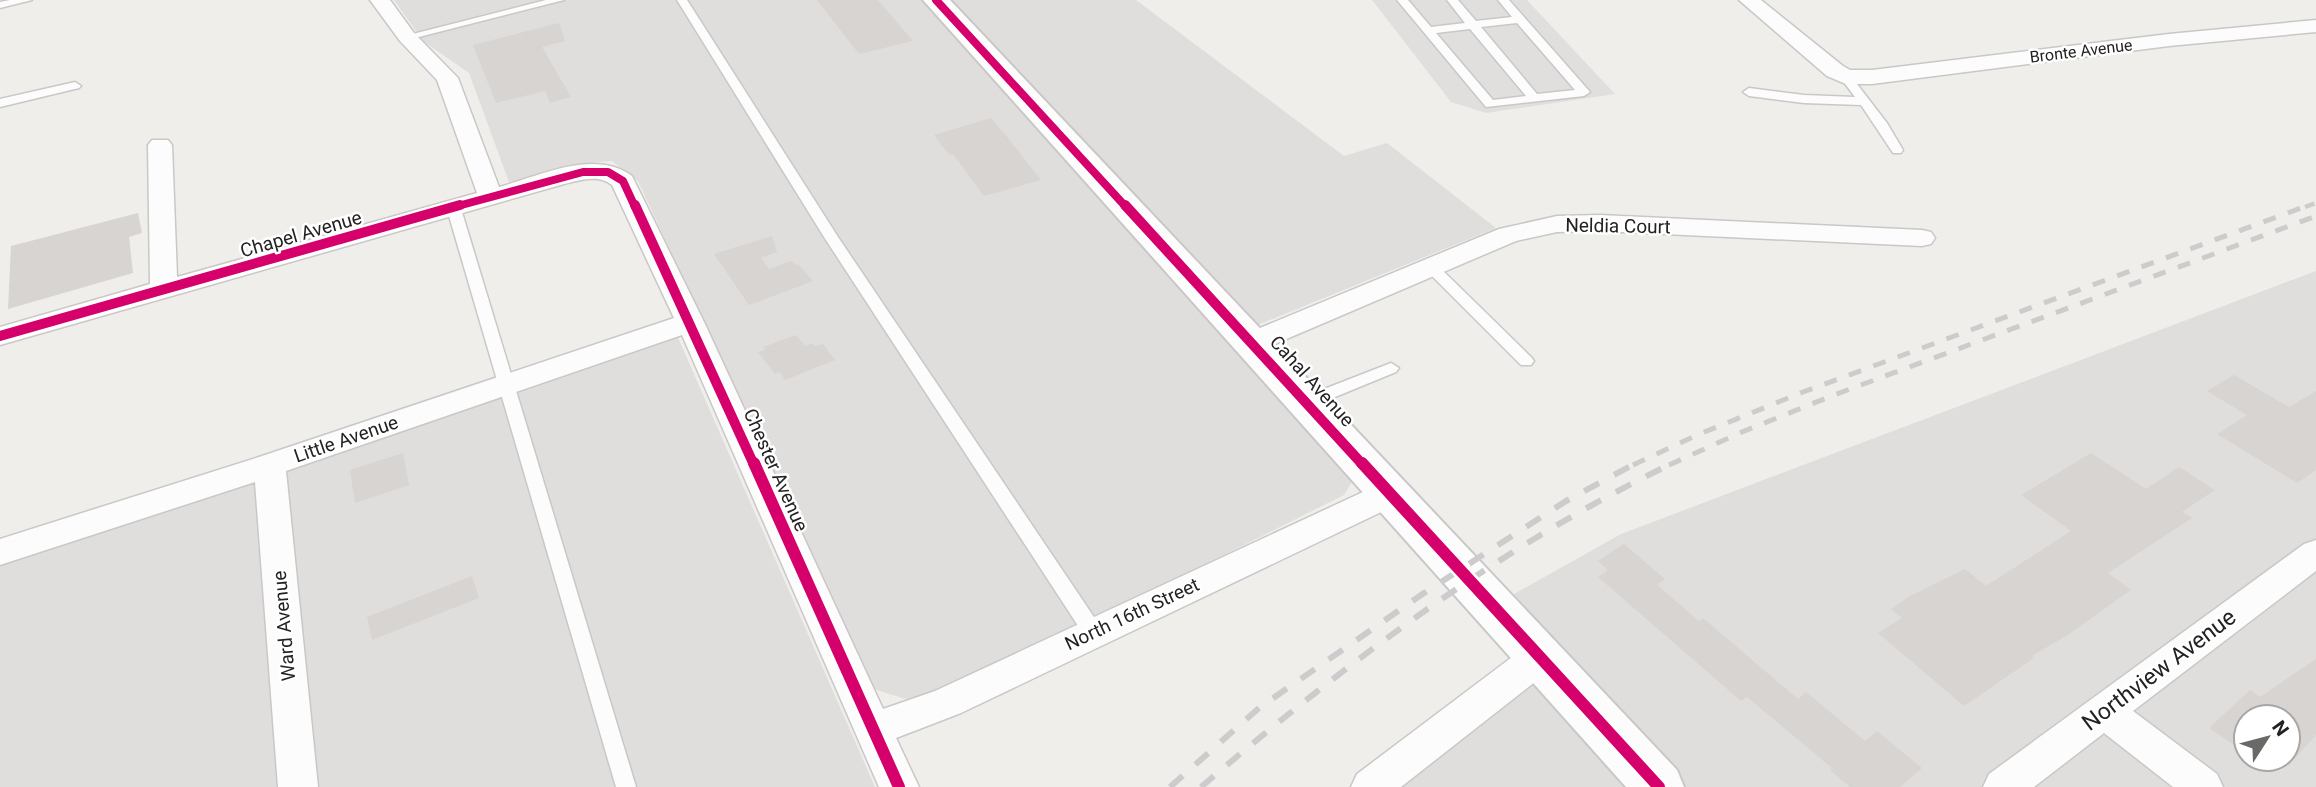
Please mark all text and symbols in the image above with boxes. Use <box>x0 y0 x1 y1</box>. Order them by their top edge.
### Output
street label: Bronte Avenue <box>2029 35 2133 67</box>
street label: Chapel Avenue <box>238 206 364 262</box>
street label: Neldia Court <box>1565 214 1671 238</box>
street label: Cahal Avenue <box>1265 331 1359 431</box>
street label: Chester Avenue <box>739 405 813 535</box>
street label: Little Avenue <box>291 410 401 468</box>
street label: Ward Avenue <box>268 570 300 682</box>
street label: North 16th Street <box>1061 573 1203 655</box>
street label: Northview Avenue <box>2077 603 2241 737</box>
north arrow <box>2232 703 2302 773</box>
text: N <box>2267 716 2294 740</box>

